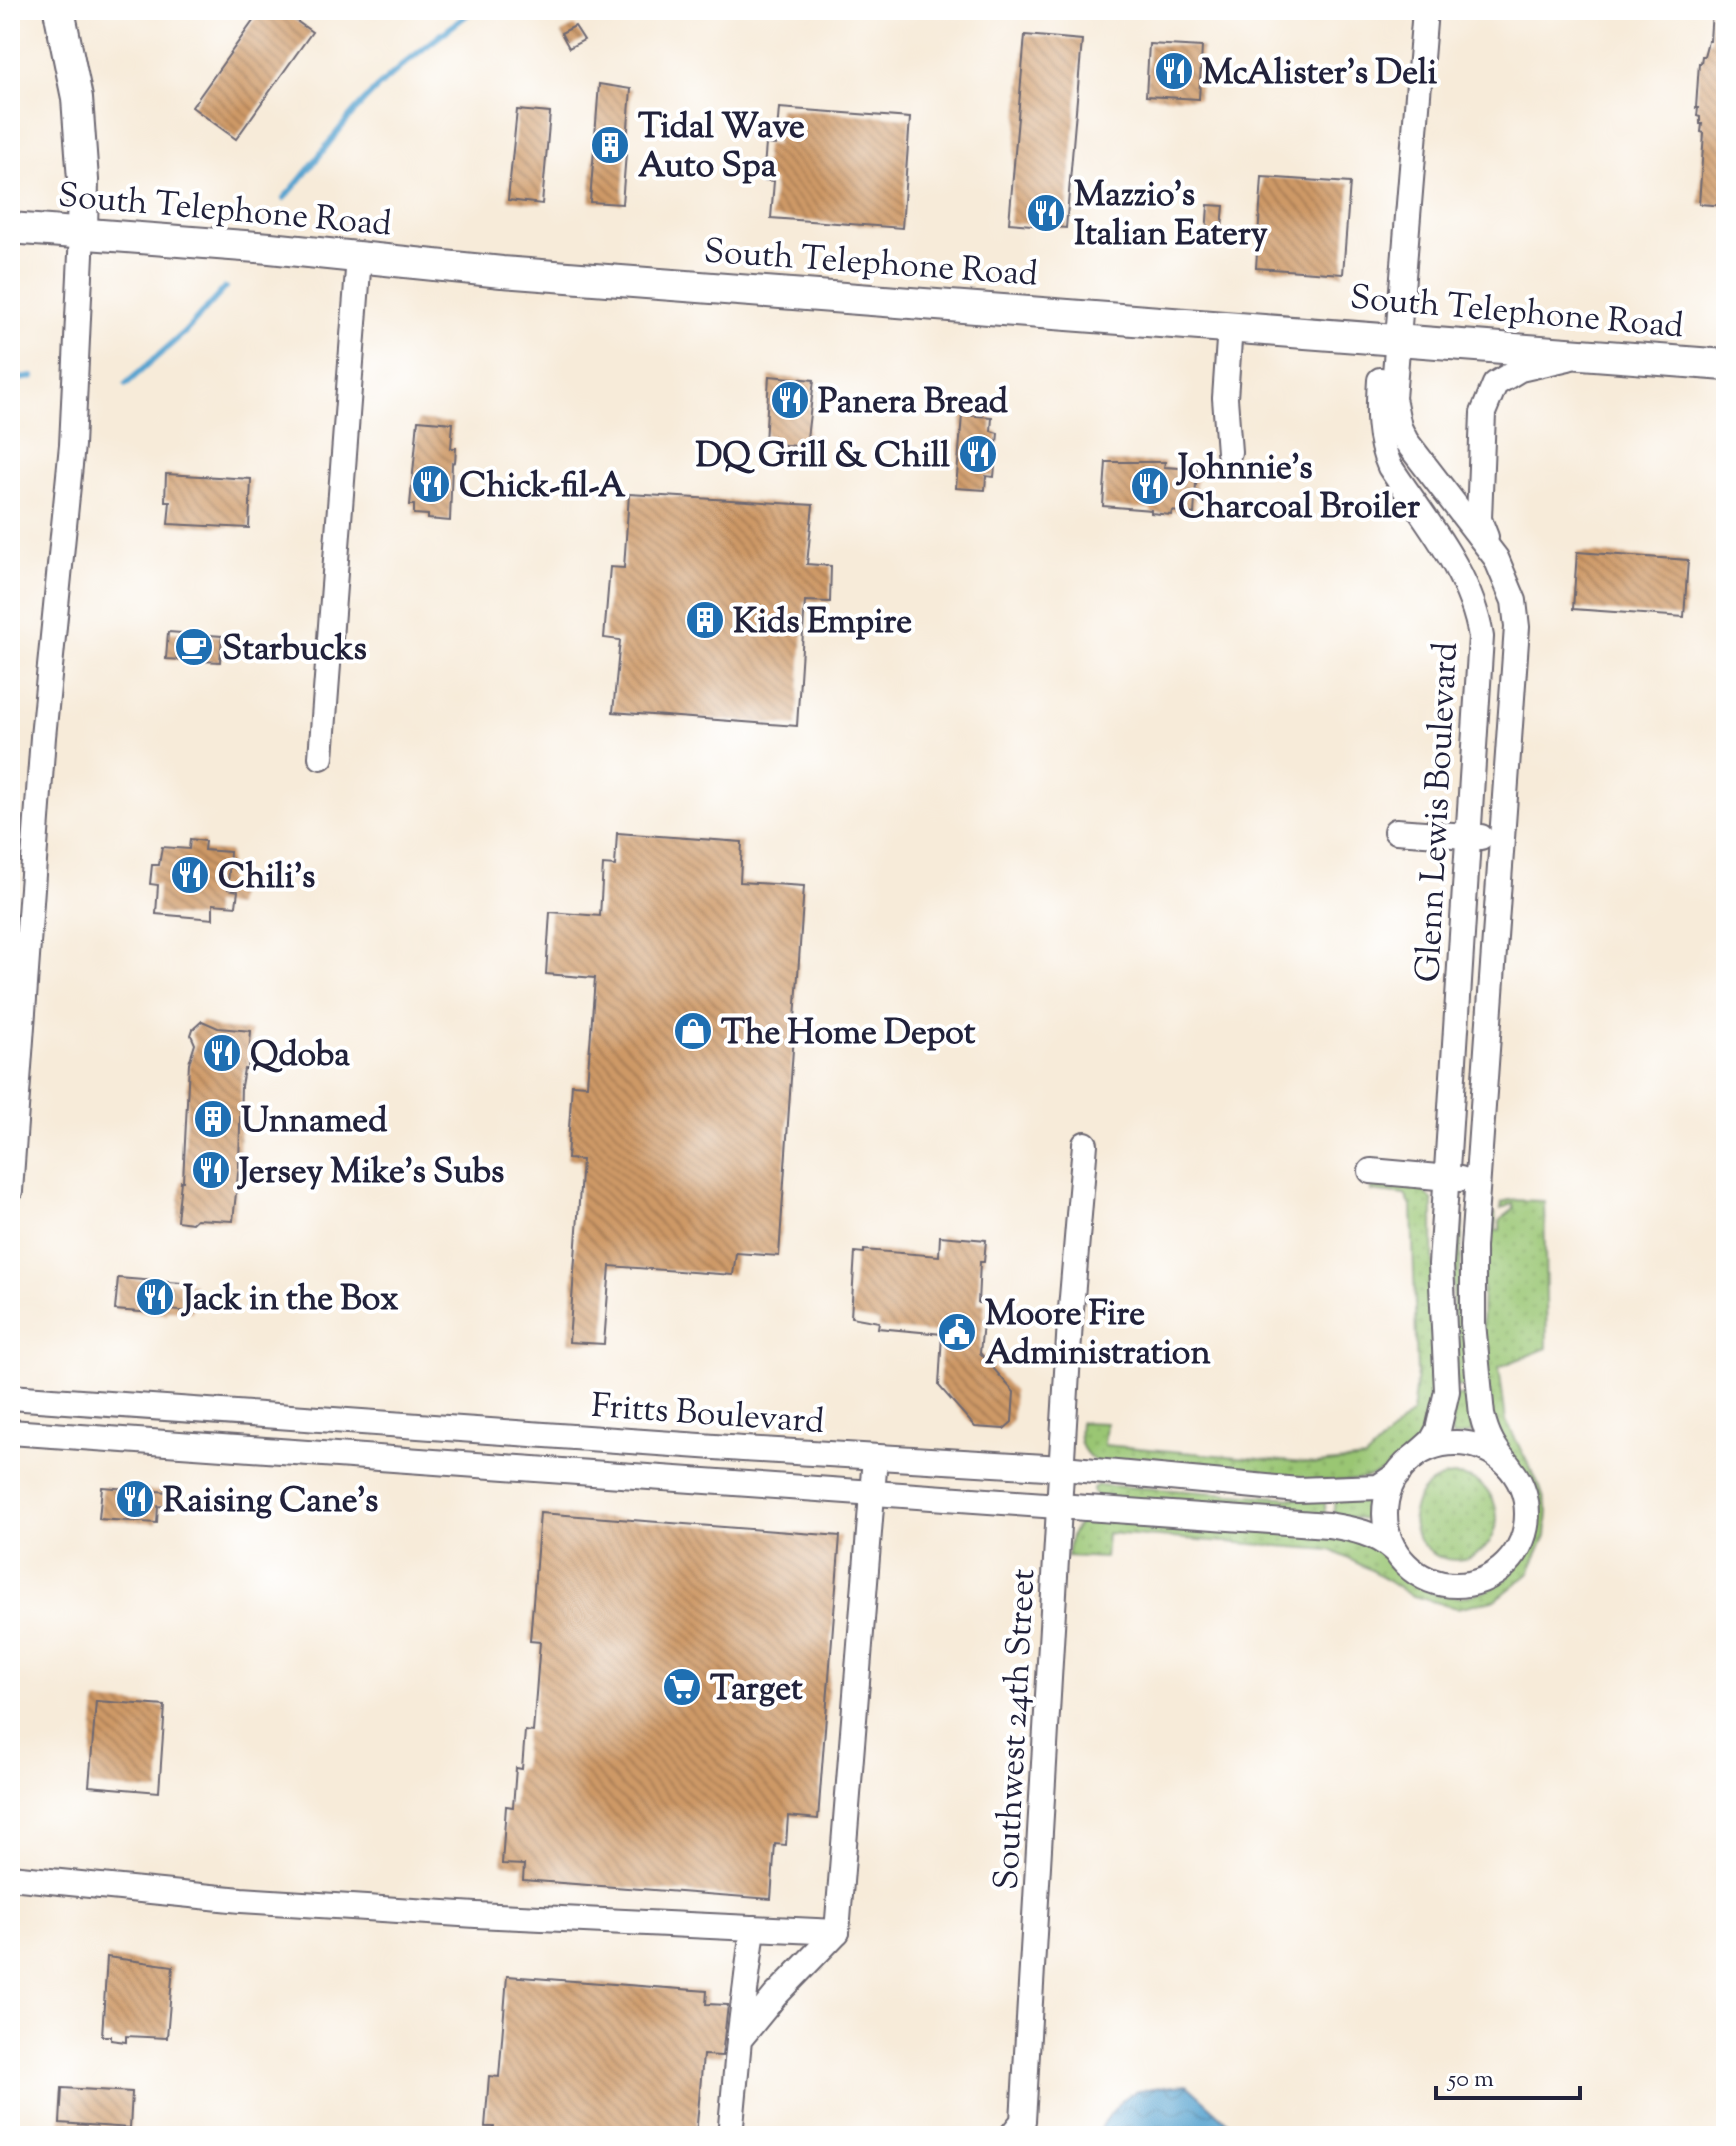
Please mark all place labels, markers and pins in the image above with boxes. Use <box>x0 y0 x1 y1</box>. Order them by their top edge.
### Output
restaurant icon: McAlister's Deli <box>1153 50 1195 92</box>
place label: McAlister's Deli <box>1202 50 1437 99</box>
place label: Tidal Wave Auto Spa <box>638 104 805 192</box>
building icon: Tidal Wave Auto Spa <box>589 124 631 166</box>
place label: Mazzio's Italian Eatery <box>1074 172 1268 260</box>
restaurant icon: Mazzio's Italian Eatery <box>1025 192 1067 234</box>
restaurant icon: Panera Bread <box>769 379 811 421</box>
place label: Panera Bread <box>818 379 1009 428</box>
place label: DQ Grill & Chill <box>695 433 951 482</box>
restaurant icon: DQ Grill & Chill <box>957 433 999 475</box>
place label: Johnnie's Charcoal Broiler <box>1175 445 1420 533</box>
restaurant icon: Chick-fil-A <box>410 463 452 505</box>
place label: Chick-fil-A <box>459 463 626 512</box>
restaurant icon: Johnnie's Charcoal Broiler <box>1129 465 1171 507</box>
building icon: Kids Empire <box>684 599 726 641</box>
place label: Kids Empire <box>733 599 912 648</box>
cafe icon: Starbucks <box>173 626 215 668</box>
place label: Starbucks <box>222 626 367 675</box>
restaurant icon: Chili's <box>169 854 211 896</box>
place label: Chili's <box>218 854 315 903</box>
shop icon: The Home Depot <box>672 1010 714 1052</box>
place label: The Home Depot <box>721 1010 976 1059</box>
restaurant icon: Qdoba <box>201 1032 243 1074</box>
place label: Qdoba <box>250 1032 350 1081</box>
building icon: Unnamed <box>192 1098 234 1140</box>
place label: Unnamed <box>241 1098 388 1147</box>
restaurant icon: Jersey Mike's Subs <box>190 1149 232 1191</box>
place label: Jersey Mike's Subs <box>236 1149 504 1198</box>
restaurant icon: Jack in the Box <box>134 1276 176 1318</box>
place label: Jack in the Box <box>180 1276 399 1325</box>
place label: Moore Fire Administration <box>985 1291 1211 1379</box>
public building icon: Moore Fire Administration <box>936 1311 978 1353</box>
restaurant icon: Raising Cane's <box>114 1478 156 1520</box>
place label: Raising Cane's <box>163 1478 378 1527</box>
supermarket icon: Target <box>661 1666 703 1708</box>
place label: Target <box>710 1666 803 1715</box>

